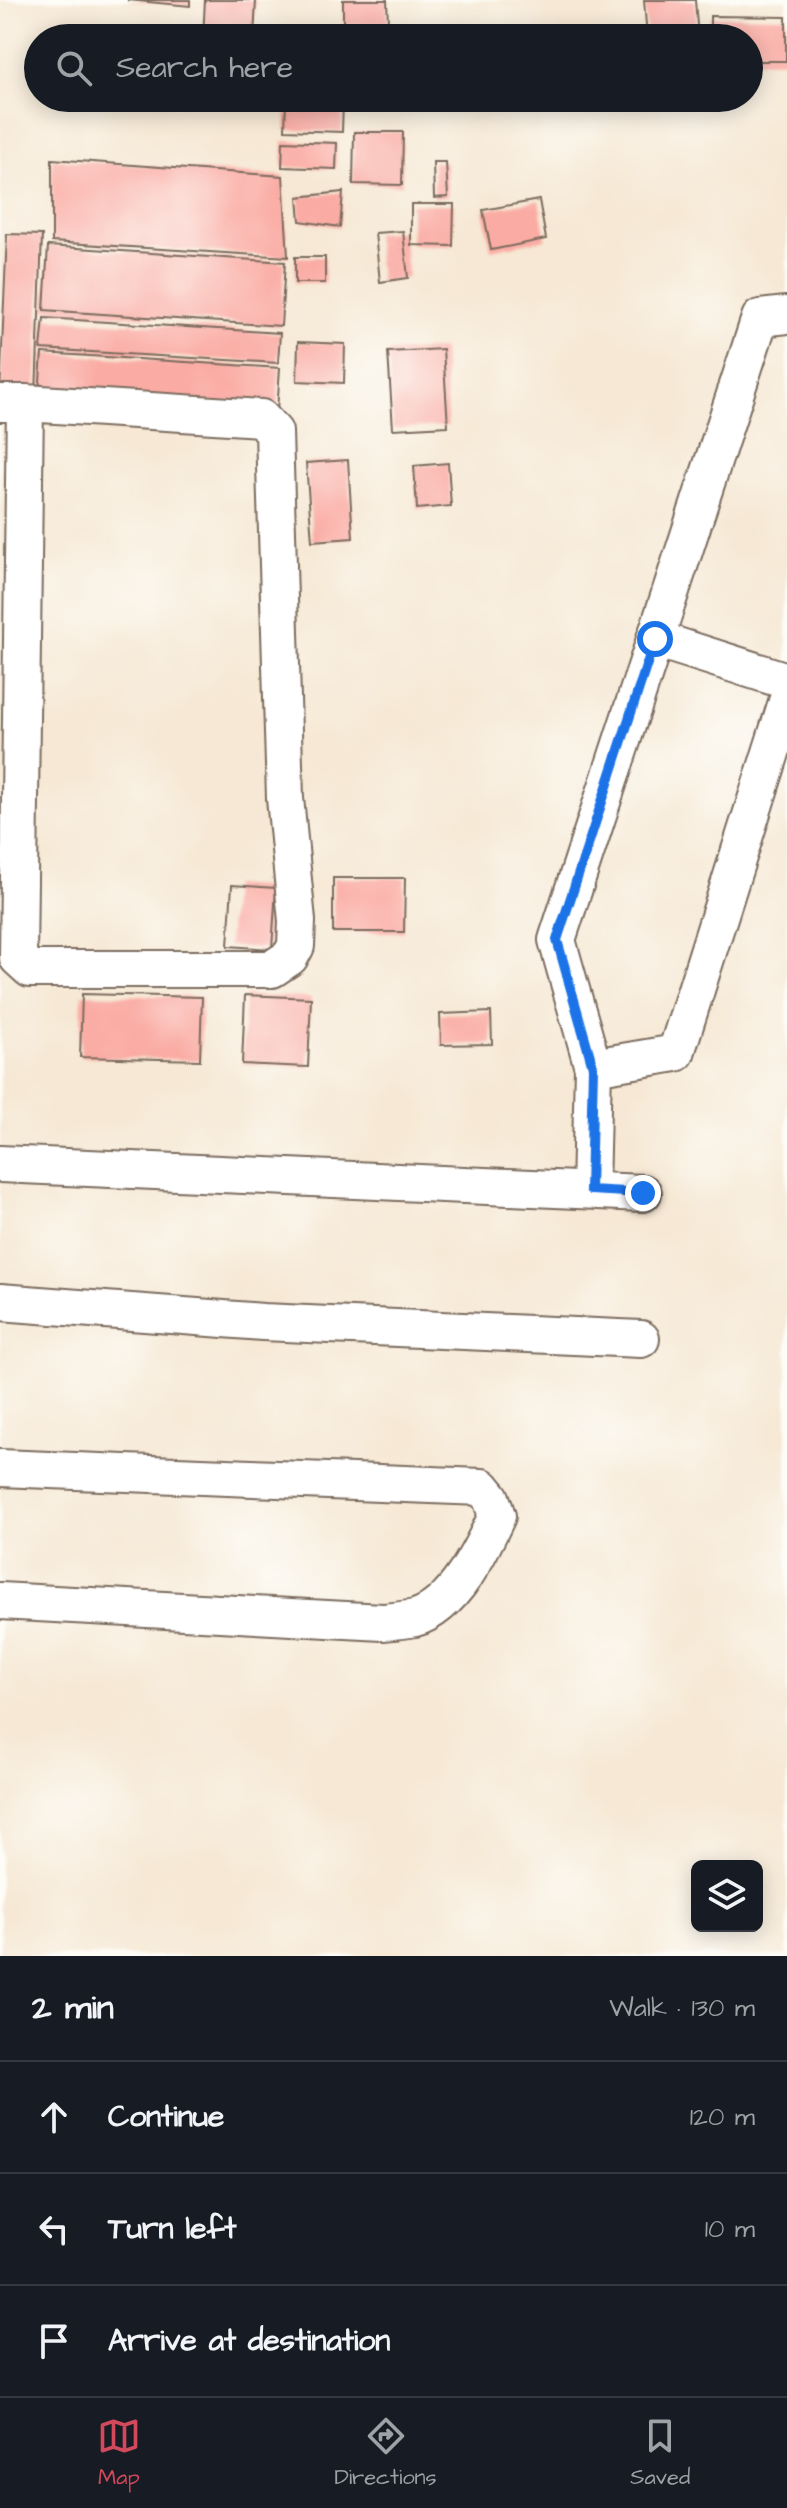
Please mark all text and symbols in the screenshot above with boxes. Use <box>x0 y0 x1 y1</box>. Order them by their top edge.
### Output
search box <box>24 24 763 112</box>
icon: search <box>52 46 96 90</box>
text: Search here <box>116 47 293 89</box>
route start <box>637 621 673 657</box>
route end <box>625 1175 661 1211</box>
map controls <box>691 1860 763 1932</box>
button: layers <box>691 1860 763 1932</box>
text: 2 min <box>32 1984 114 2032</box>
text: Walk · 130 m <box>609 1990 755 2026</box>
icon: ahead <box>32 2095 76 2139</box>
text: Continue <box>108 2096 224 2138</box>
text: 120 m <box>690 2099 755 2135</box>
icon: left <box>32 2207 76 2251</box>
text: Turn left <box>108 2208 236 2250</box>
text: 10 m <box>705 2211 755 2247</box>
icon: arrive <box>32 2319 76 2363</box>
text: Arrive at destination <box>108 2320 390 2362</box>
tab: Map <box>97 2414 141 2493</box>
tab: Directions <box>334 2414 437 2493</box>
tab: Saved <box>630 2414 690 2493</box>

